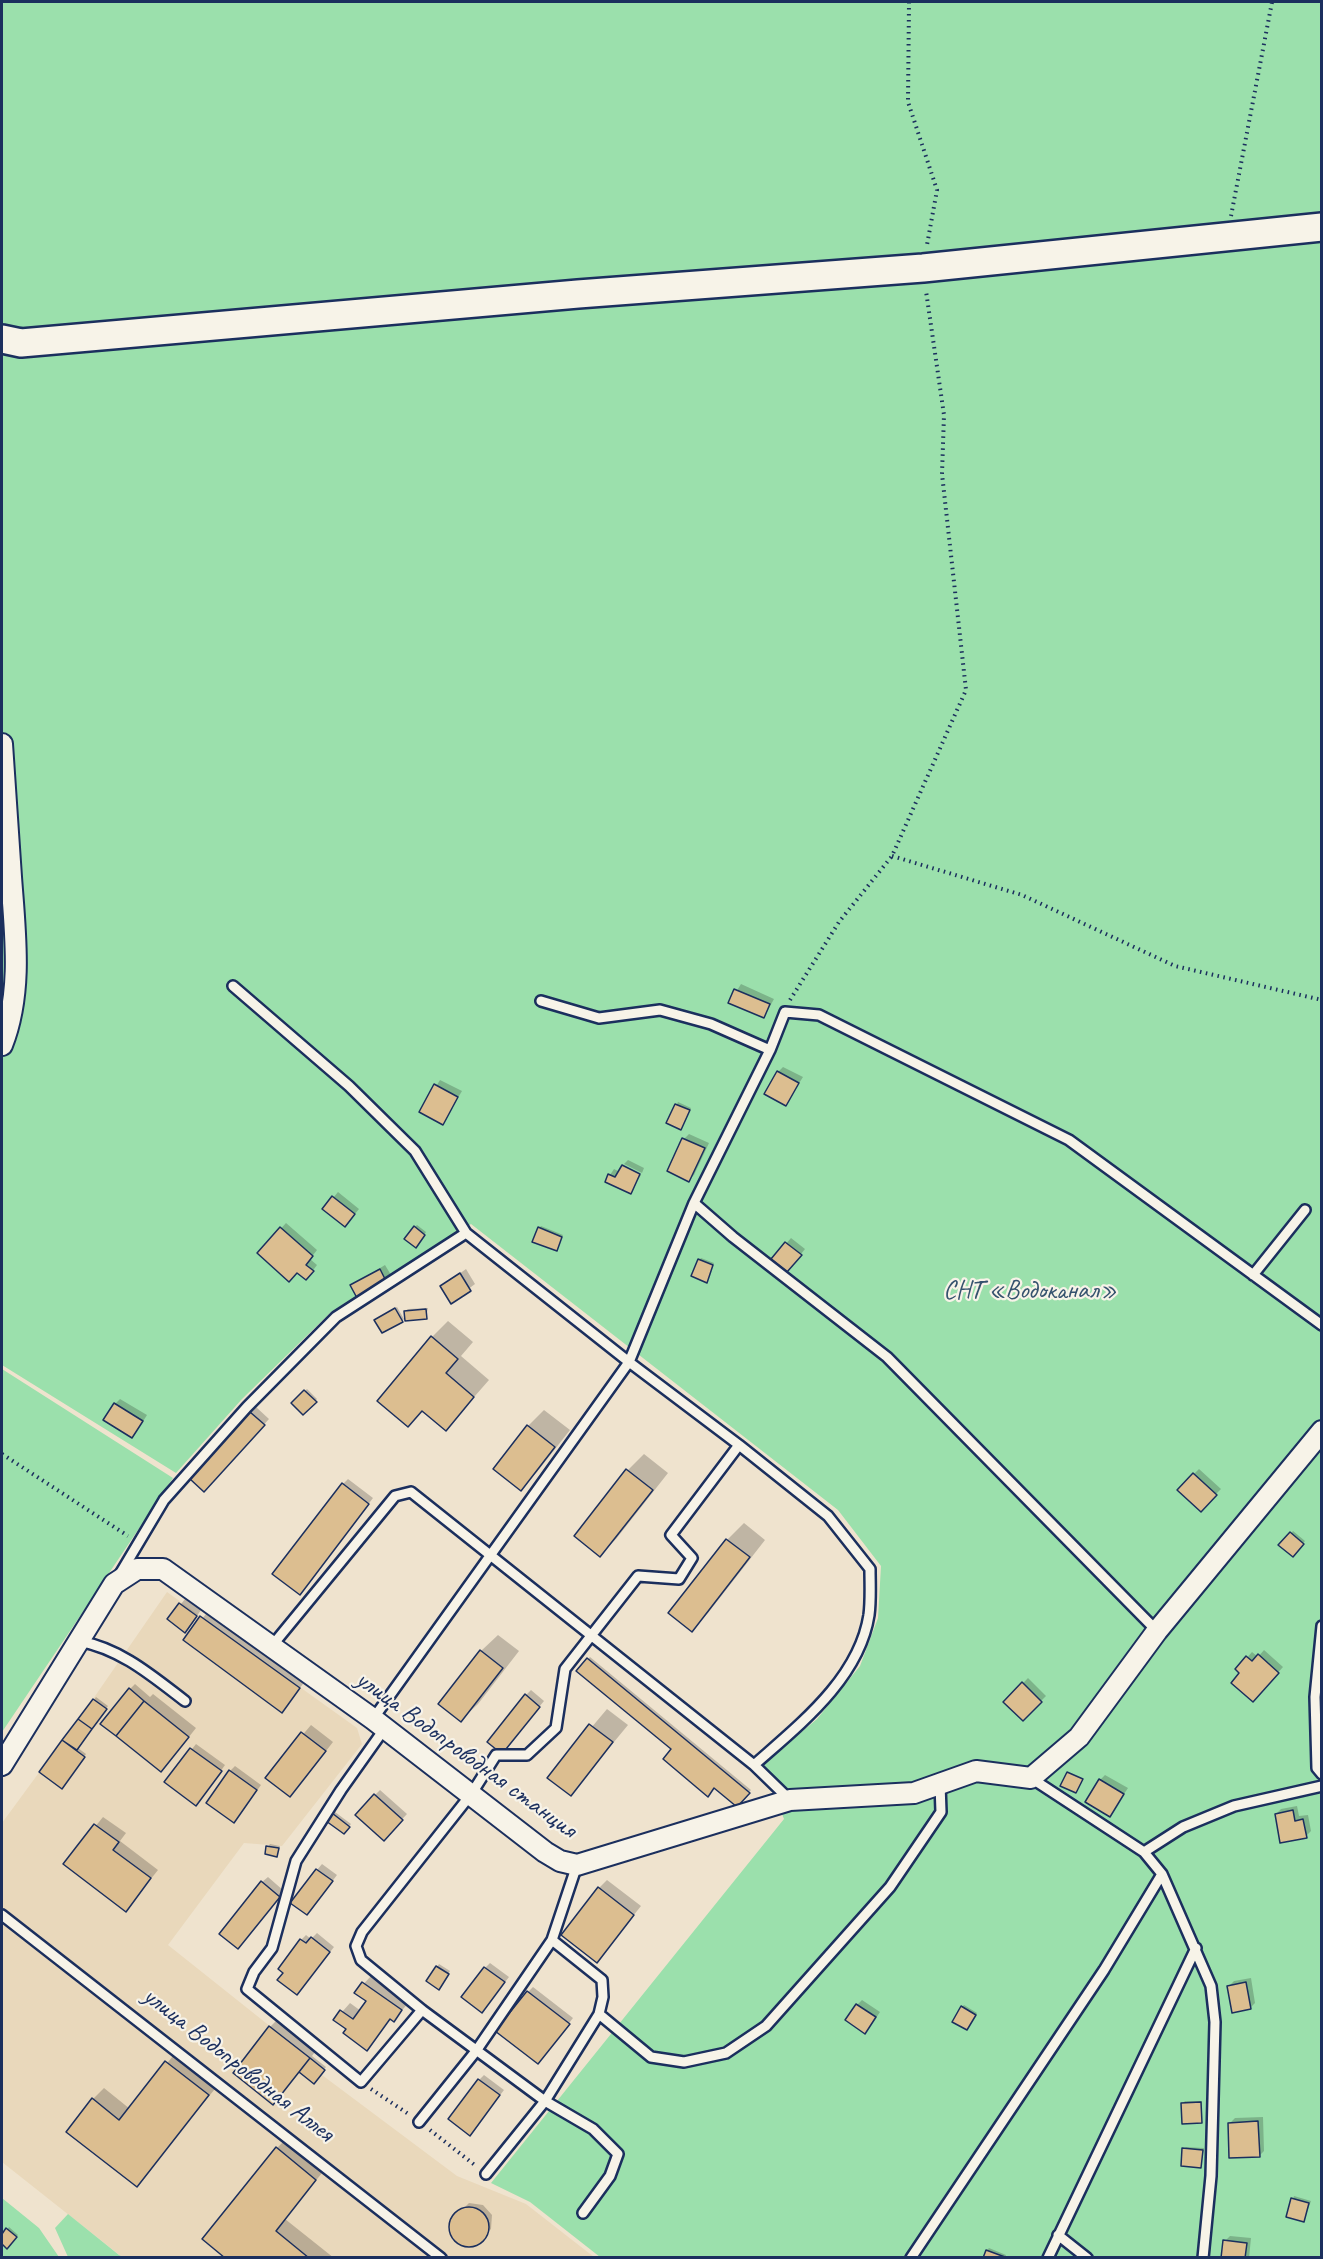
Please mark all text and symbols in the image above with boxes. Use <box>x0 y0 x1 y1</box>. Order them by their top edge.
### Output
park label: СНТ «Водоканал» <box>943 1275 1117 1307</box>
street label: улица Водопроводная станция <box>349 1664 583 1846</box>
street label: улица Водопроводная Аллея <box>136 1981 340 2149</box>

